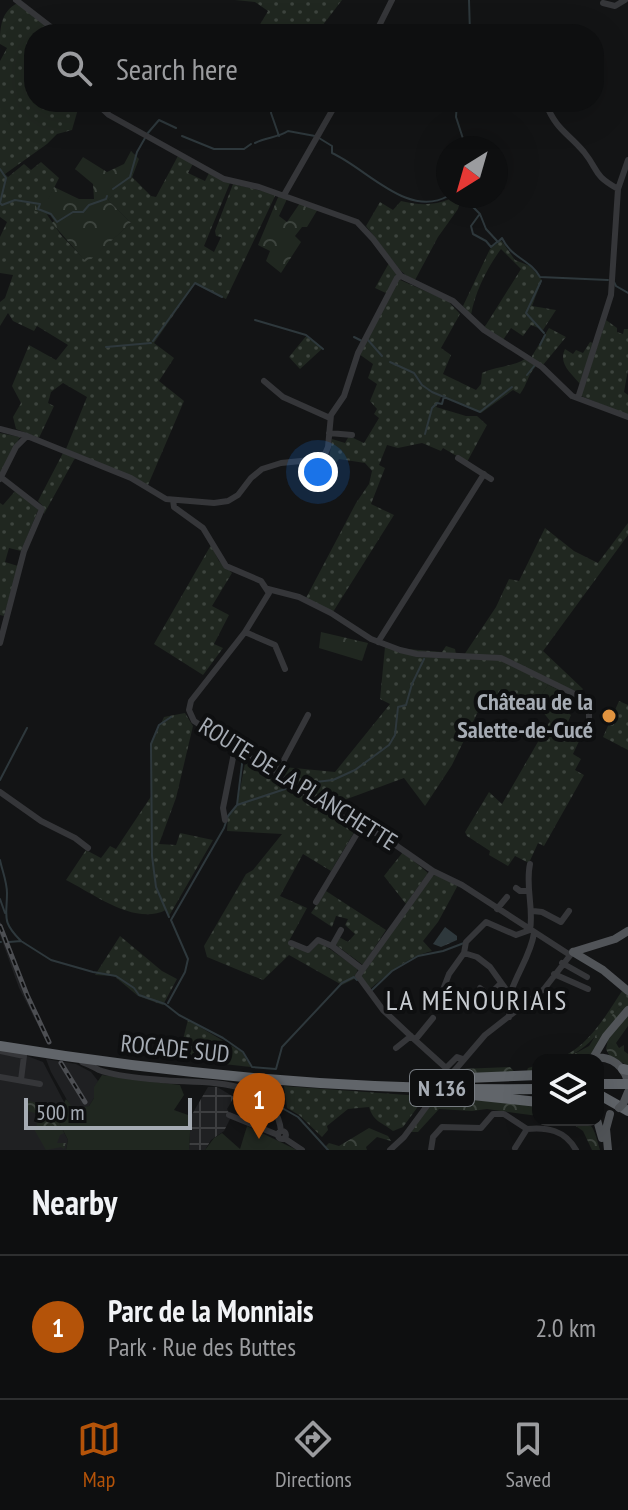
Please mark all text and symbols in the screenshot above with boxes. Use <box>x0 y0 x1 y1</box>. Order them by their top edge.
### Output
search box <box>24 24 604 112</box>
icon: search <box>52 46 96 90</box>
text: Search here <box>116 49 238 88</box>
north arrow <box>436 136 508 208</box>
your location <box>298 452 338 492</box>
place label: Château de la Salette-de-Cucé <box>457 686 593 745</box>
marker: Château de la Salette-de-Cucé <box>600 707 618 725</box>
street label: ROUTE DE LA PLANCHETTE <box>193 710 403 857</box>
district label: LA MÉNOURIAIS <box>386 981 568 1018</box>
street label: ROCADE SUD <box>119 1027 231 1070</box>
map controls <box>532 1054 604 1126</box>
button: layers <box>532 1054 604 1126</box>
road number: N 136 <box>410 1070 474 1106</box>
pin: 1 <box>233 1073 285 1139</box>
scale bar <box>24 1094 192 1130</box>
text: 500 m <box>36 1098 85 1126</box>
text: Nearby <box>32 1180 117 1224</box>
text: Parc de la Monniais <box>108 1291 314 1330</box>
text: 1 <box>52 1311 64 1344</box>
text: 2.0 km <box>535 1311 596 1344</box>
text: Park · Rue des Buttes <box>108 1330 296 1363</box>
tab: Map <box>77 1417 121 1493</box>
tab: Directions <box>275 1417 352 1493</box>
tab: Saved <box>506 1417 551 1493</box>

